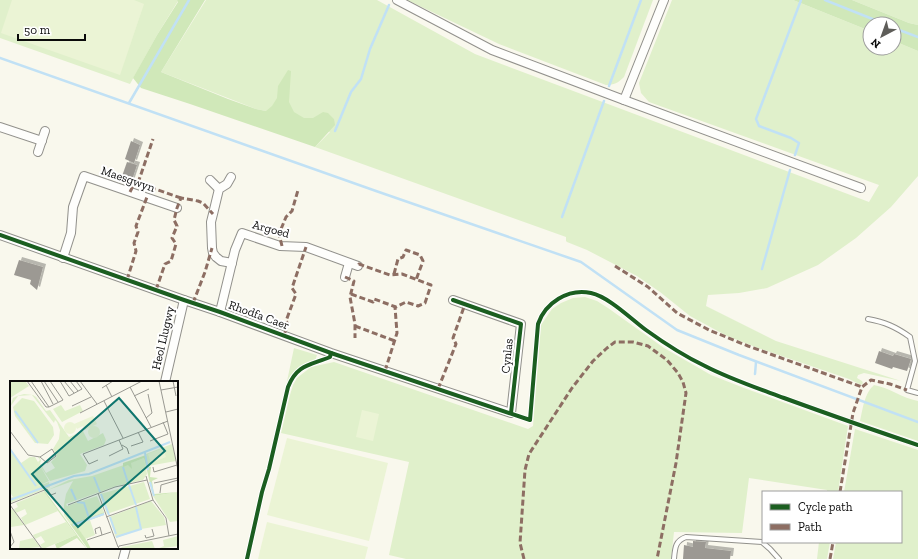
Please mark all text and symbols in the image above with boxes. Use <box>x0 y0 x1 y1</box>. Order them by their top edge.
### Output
scale bar <box>18 16 85 42</box>
north arrow <box>862 16 902 56</box>
text: 50 m <box>24 23 51 37</box>
text: N <box>868 35 883 51</box>
street label: Maesgwyn <box>99 163 157 195</box>
street label: Argoed <box>251 217 291 241</box>
street label: Rhodfa Caer <box>227 298 291 332</box>
street label: Heol Llugwy <box>149 304 177 371</box>
street label: Cynlas <box>498 338 516 374</box>
inset map <box>10 381 178 549</box>
legend <box>762 491 902 543</box>
text: Cycle path <box>798 500 853 514</box>
text: Path <box>798 520 822 534</box>

